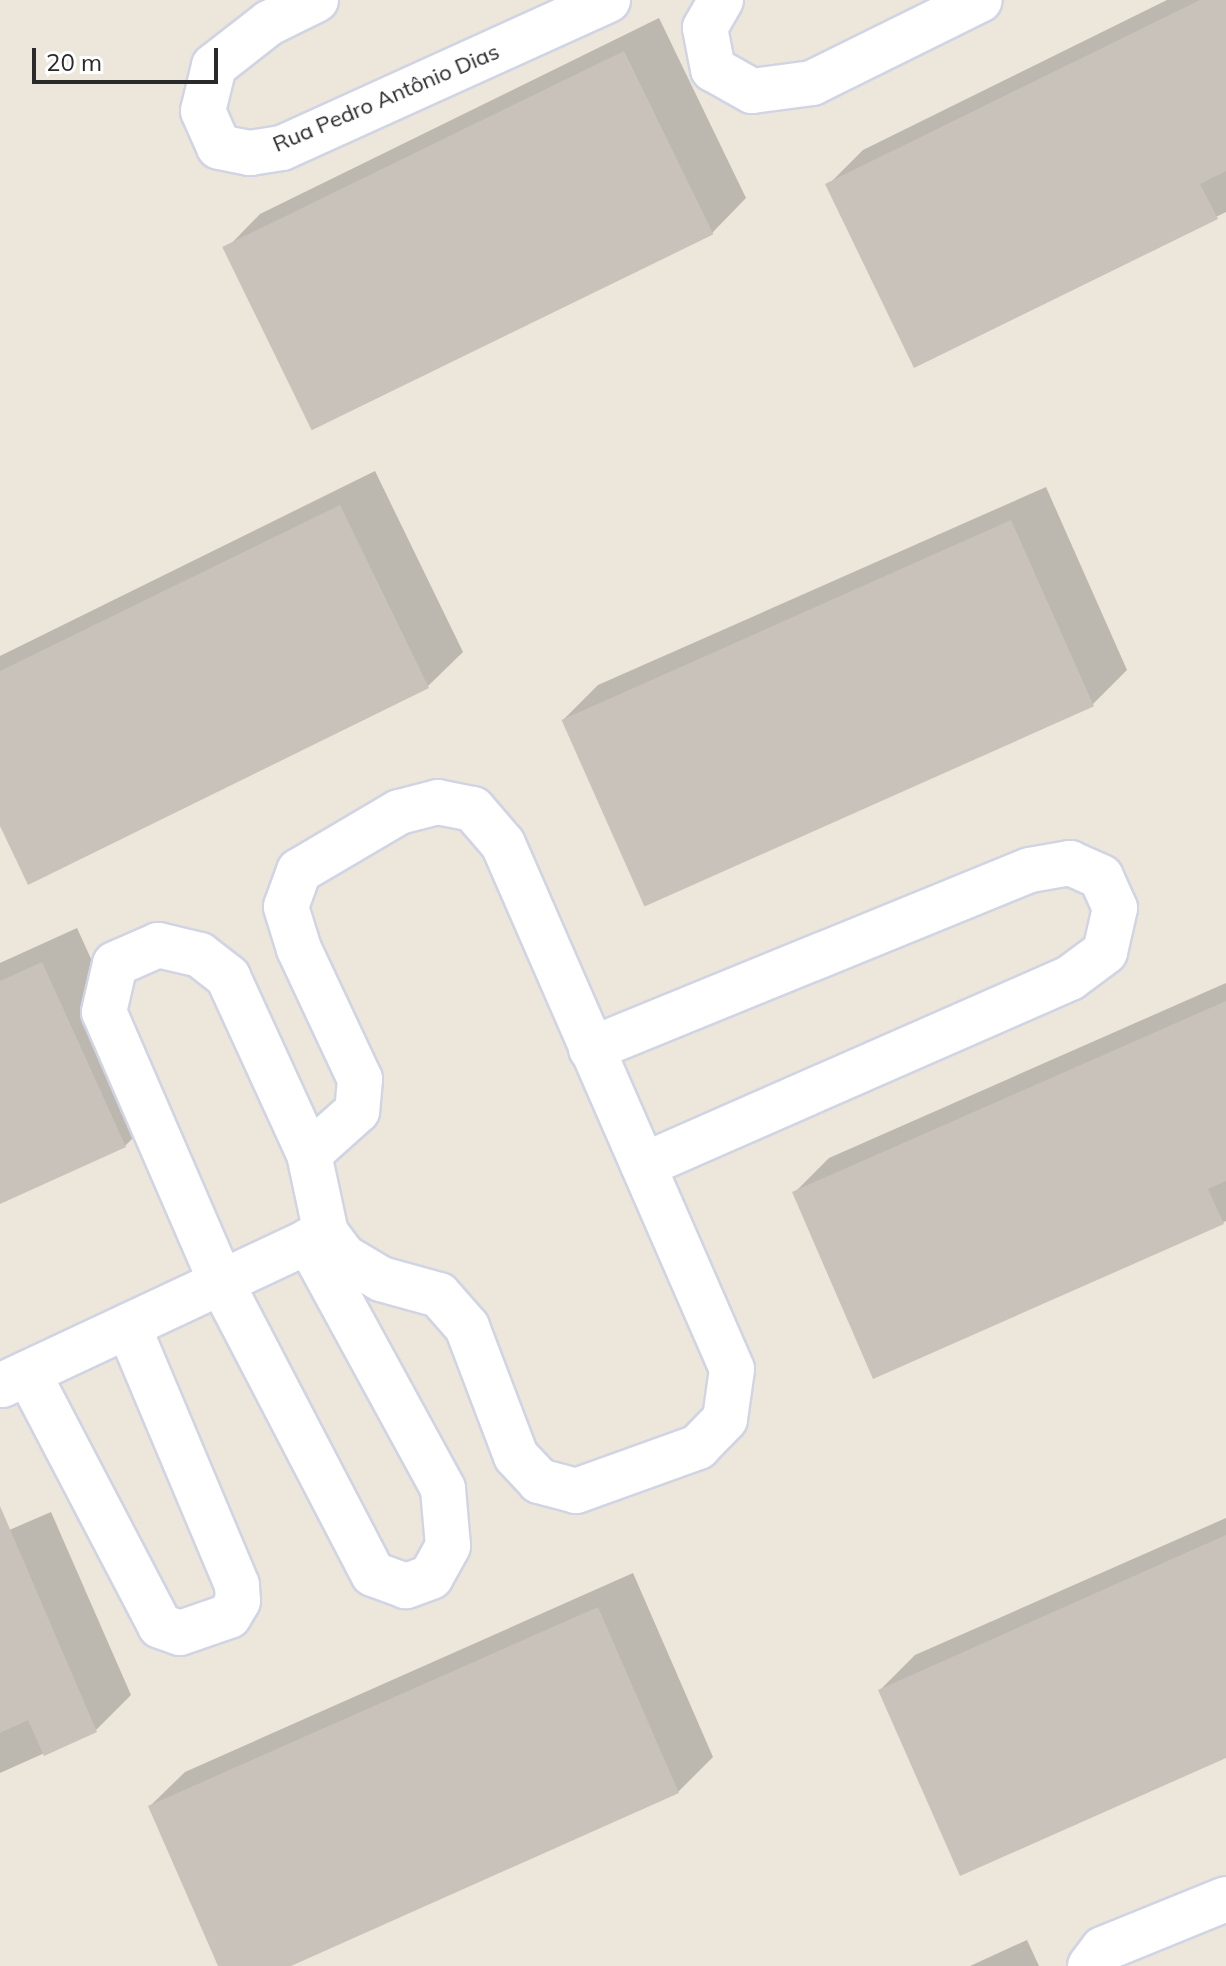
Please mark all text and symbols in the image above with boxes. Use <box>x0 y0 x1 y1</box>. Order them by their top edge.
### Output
scale bar <box>36 32 222 82</box>
street label: Rua Pedro Antônio Dias <box>269 38 503 158</box>
text: 20 m <box>46 47 102 77</box>

